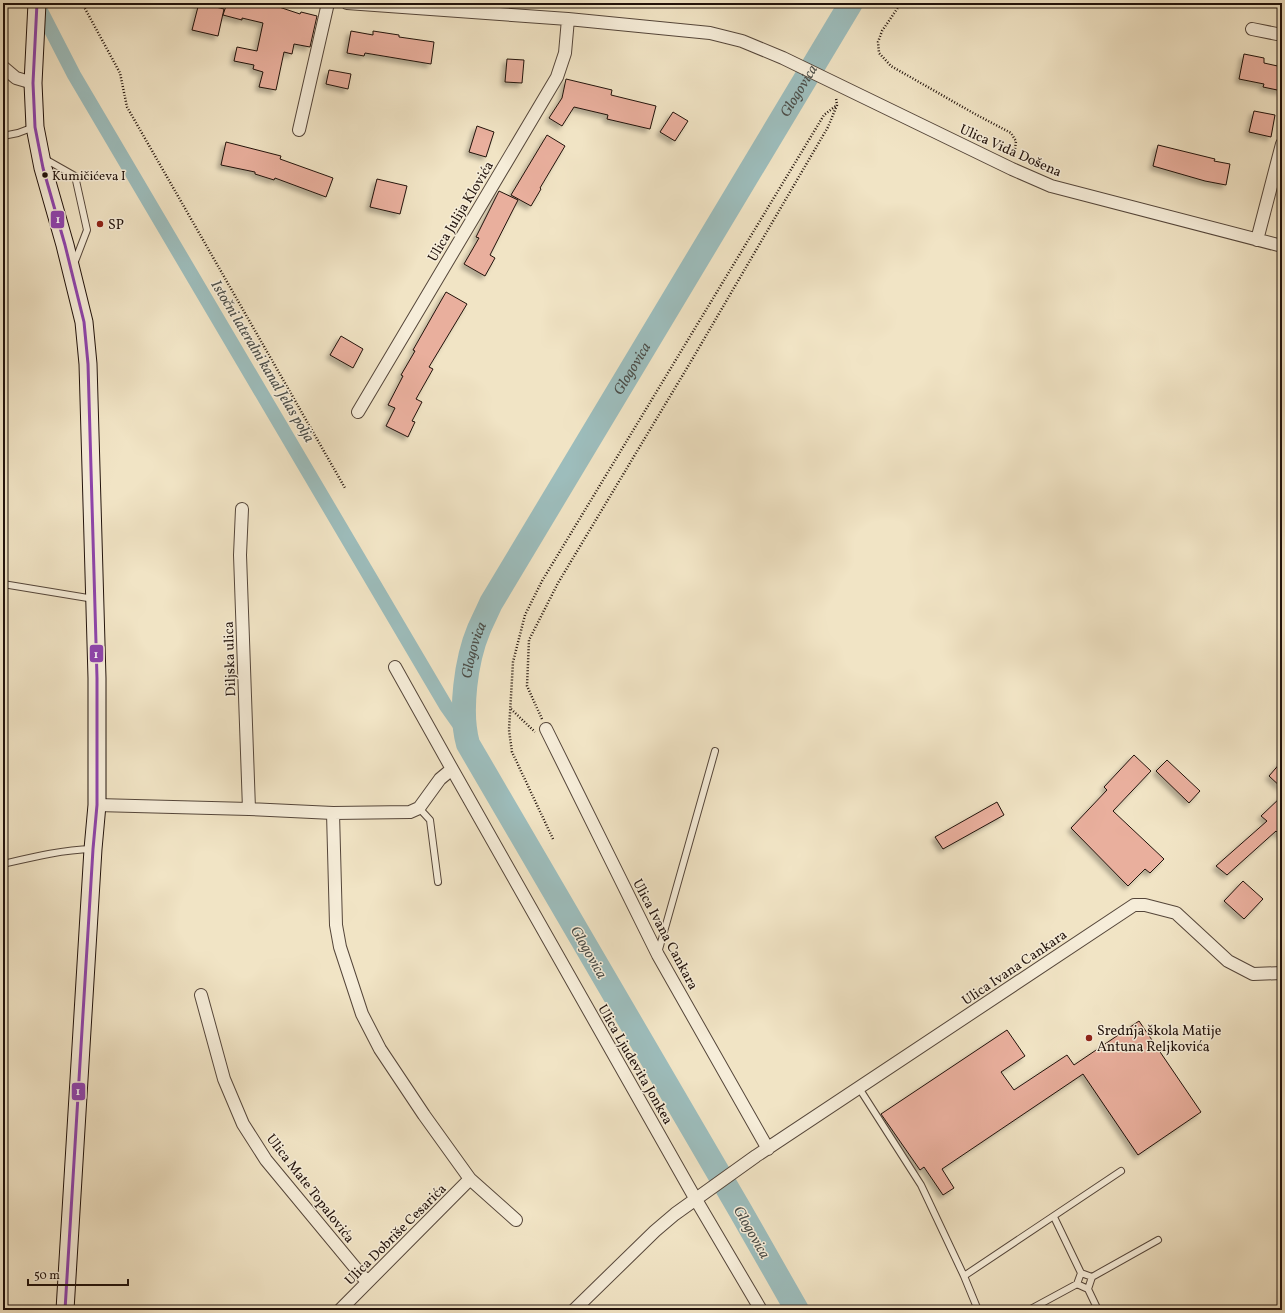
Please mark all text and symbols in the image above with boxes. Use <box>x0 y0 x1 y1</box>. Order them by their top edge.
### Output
water label: Glogovica <box>776 61 824 122</box>
street label: Ulica Vida Došena <box>956 120 1064 182</box>
street label: Ulica Julija Klovića <box>424 158 499 266</box>
place label: Kumičićeva I <box>52 168 126 186</box>
marker: Kumičićeva I <box>40 170 50 180</box>
line badge: 1 <box>50 210 65 229</box>
text: 1 <box>56 213 60 228</box>
place label: SP <box>108 216 124 235</box>
marker: SP <box>95 219 105 229</box>
water label: Istočni lateralni kanal Jelas polja <box>205 277 319 447</box>
water label: Glogovica <box>609 339 657 400</box>
water label: Glogovica <box>457 619 493 680</box>
street label: Diljska ulica <box>220 621 241 697</box>
line badge: 1 <box>89 644 104 663</box>
text: 1 <box>94 648 98 663</box>
street label: Ulica Ivana Cankara <box>627 876 702 994</box>
water label: Glogovica <box>564 922 611 983</box>
street label: Ulica Ivana Cankara <box>958 926 1071 1011</box>
street label: Ulica Ljudevita Jonkea <box>593 1001 677 1128</box>
place label: Srednja škola Matije Antuna Reljkovića <box>1097 1022 1222 1057</box>
marker: Srednja škola Matije Antuna Reljkovića <box>1084 1033 1094 1043</box>
line badge: 1 <box>71 1082 86 1101</box>
text: 1 <box>76 1085 80 1100</box>
street label: Ulica Mate Topalovića <box>261 1130 358 1247</box>
street label: Ulica Dobriše Cesarića <box>341 1180 451 1290</box>
water label: Glogovica <box>727 1202 774 1263</box>
scale bar <box>28 1261 128 1287</box>
text: 50 m <box>34 1268 60 1284</box>

